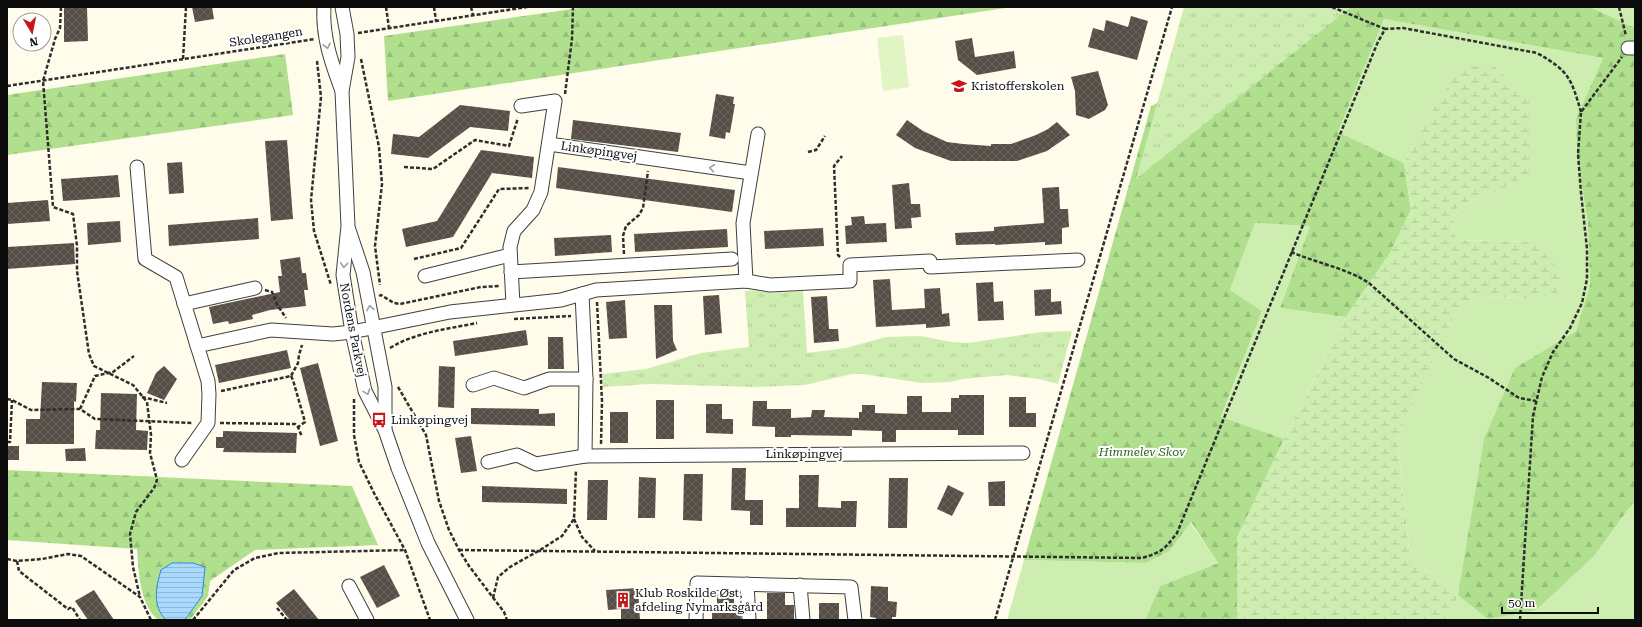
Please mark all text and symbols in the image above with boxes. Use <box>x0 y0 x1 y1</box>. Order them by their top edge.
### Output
north arrow <box>12 12 52 52</box>
street label: Skolegangen <box>228 24 304 50</box>
text: N <box>28 34 39 49</box>
one-way arrow <box>322 43 330 49</box>
school or university icon: Kristofferskolen <box>950 77 968 95</box>
place label: Kristofferskolen <box>971 79 1065 93</box>
street label: Linkøpingvej <box>560 139 638 163</box>
one-way arrow <box>709 164 715 173</box>
one-way arrow <box>340 262 349 268</box>
street label: Nordens Parkvej <box>337 282 369 378</box>
one-way arrow <box>366 305 374 311</box>
one-way arrow <box>362 389 370 396</box>
bus stop icon: Linkøpingvej <box>370 411 388 429</box>
place label: Linkøpingvej <box>391 413 468 427</box>
park label: Himmelev Skov <box>1098 445 1186 459</box>
street label: Linkøpingvej <box>765 447 843 461</box>
place label: Klub Roskilde Øst, afdeling Nymarksgård <box>635 586 764 614</box>
scale bar <box>1502 589 1598 615</box>
building icon: Klub Roskilde Øst, afdeling Nymarksgård <box>614 591 632 609</box>
text: 50 m <box>1508 596 1535 610</box>

